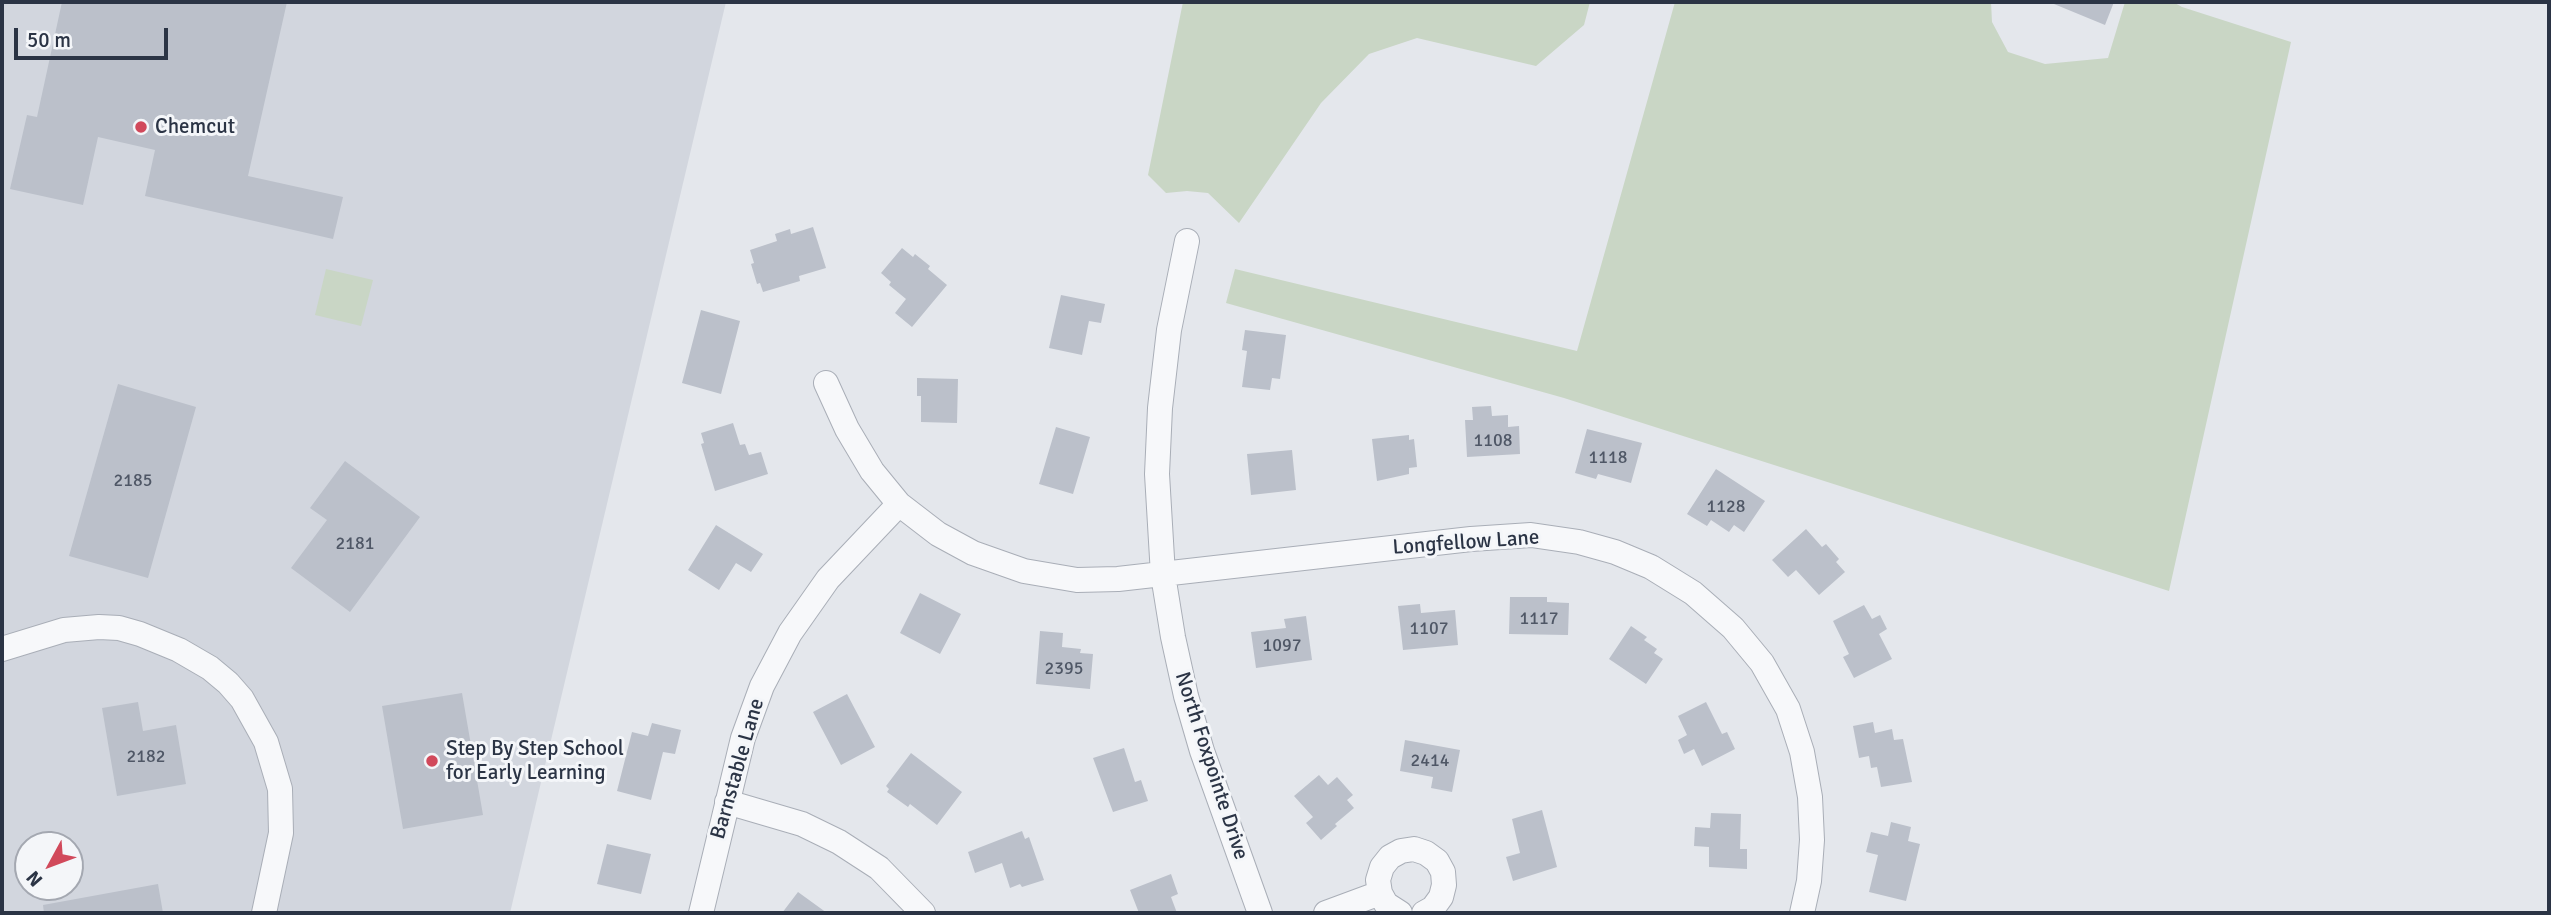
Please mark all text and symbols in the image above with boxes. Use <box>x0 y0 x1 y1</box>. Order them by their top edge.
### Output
scale bar <box>18 14 172 58</box>
text: 50 m <box>27 27 71 53</box>
place label: Chemcut <box>155 114 235 140</box>
marker: Chemcut <box>133 119 149 135</box>
house number: 1108 <box>1474 430 1512 452</box>
house number: 1118 <box>1589 447 1627 469</box>
house number: 2185 <box>114 470 152 492</box>
house number: 1128 <box>1707 496 1745 518</box>
street label: Longfellow Lane <box>1392 525 1540 561</box>
house number: 2181 <box>336 533 374 555</box>
house number: 1117 <box>1520 608 1558 630</box>
house number: 1107 <box>1410 618 1448 640</box>
house number: 1097 <box>1263 635 1301 657</box>
house number: 2395 <box>1045 658 1083 680</box>
street label: North Foxpointe Drive <box>1169 669 1253 863</box>
street label: Barnstable Lane <box>706 696 770 842</box>
place label: Step By Step School for Early Learning <box>446 736 624 786</box>
house number: 2182 <box>127 746 165 768</box>
house number: 2414 <box>1411 750 1449 772</box>
marker: Step By Step School for Early Learning <box>424 753 440 769</box>
north arrow <box>14 831 84 901</box>
text: N <box>21 866 48 891</box>

